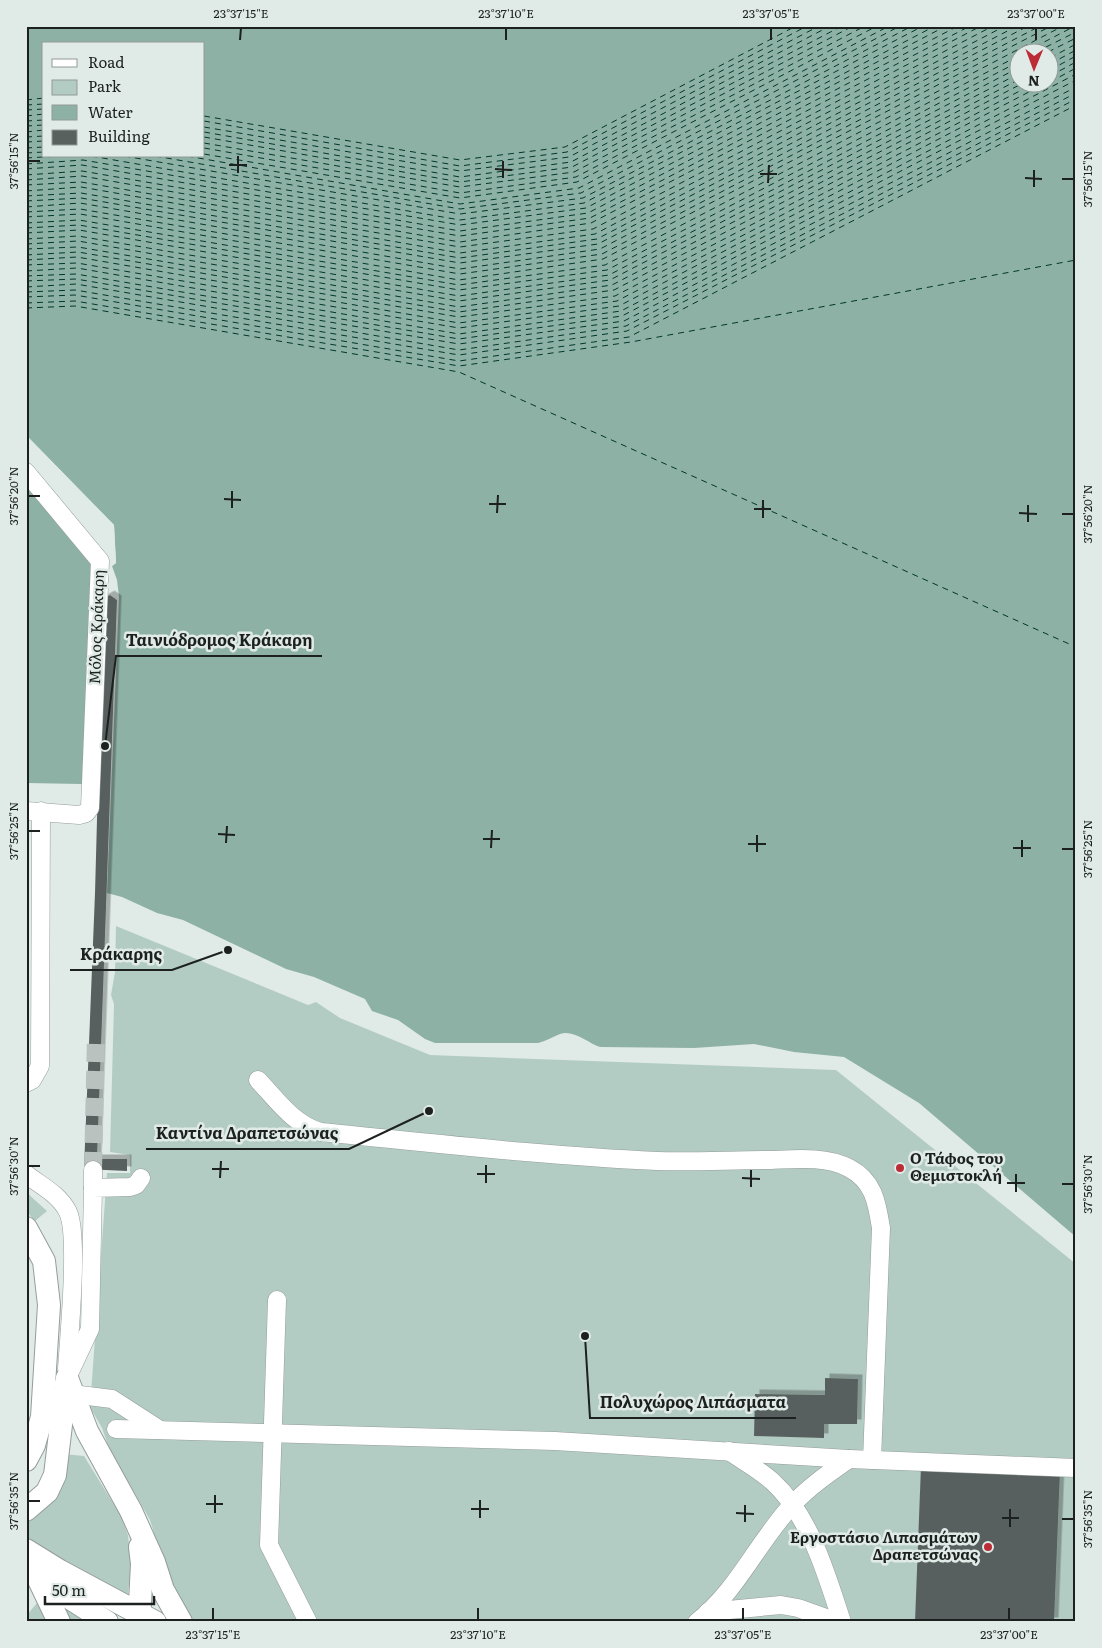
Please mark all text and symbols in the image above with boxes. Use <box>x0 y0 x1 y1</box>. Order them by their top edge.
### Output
text: 23°37'15"E <box>214 4 269 22</box>
text: 23°37'10"E <box>478 4 534 22</box>
text: 23°37'05"E <box>743 4 800 22</box>
text: 23°37'00"E <box>1007 4 1065 22</box>
legend <box>42 42 205 158</box>
north arrow <box>1010 42 1060 92</box>
text: Road <box>88 50 124 73</box>
text: N <box>1027 72 1040 92</box>
text: Park <box>88 74 122 97</box>
text: Water <box>88 100 133 123</box>
text: Building <box>88 124 150 147</box>
text: 37°56'15"N <box>4 132 22 190</box>
text: 37°56'15"N <box>1078 150 1096 208</box>
text: 37°56'20"N <box>4 466 22 526</box>
text: 37°56'20"N <box>1078 484 1096 544</box>
street label: Μόλος Κράκαρη <box>82 569 109 685</box>
callout: Ταινιόδρομος Κράκαρη <box>116 625 322 656</box>
text: Ταινιόδρομος Κράκαρη <box>126 627 312 651</box>
text: 37°56'25"N <box>4 802 22 860</box>
text: 37°56'25"N <box>1078 820 1096 878</box>
callout: Κράκαρης <box>70 939 172 970</box>
text: Κράκαρης <box>80 941 162 965</box>
callout: Καντίνα Δραπετσώνας <box>146 1118 349 1149</box>
text: Καντίνα Δραπετσώνας <box>156 1120 339 1144</box>
text: 37°56'30"N <box>4 1136 22 1196</box>
place label: Ο Τάφος του Θεμιστοκλή <box>910 1146 1004 1186</box>
text: 37°56'30"N <box>1078 1154 1096 1214</box>
marker: Ο Τάφος του Θεμιστοκλή <box>894 1162 906 1174</box>
callout: Πολυχώρος Λιπάσματα <box>590 1387 796 1418</box>
text: Πολυχώρος Λιπάσματα <box>600 1389 787 1413</box>
text: 37°56'35"N <box>4 1472 22 1530</box>
text: 37°56'35"N <box>1078 1490 1096 1548</box>
place label: Εργοστάσιο Λιπασμάτων Δραπετσώνας <box>790 1525 978 1565</box>
marker: Εργοστάσιο Λιπασμάτων Δραπετσώνας <box>982 1541 994 1553</box>
scale bar <box>45 1573 154 1605</box>
text: 50 m <box>52 1578 86 1601</box>
text: 23°37'15"E <box>186 1625 241 1643</box>
text: 23°37'10"E <box>450 1625 506 1643</box>
text: 23°37'05"E <box>715 1625 772 1643</box>
text: 23°37'00"E <box>980 1625 1038 1643</box>

